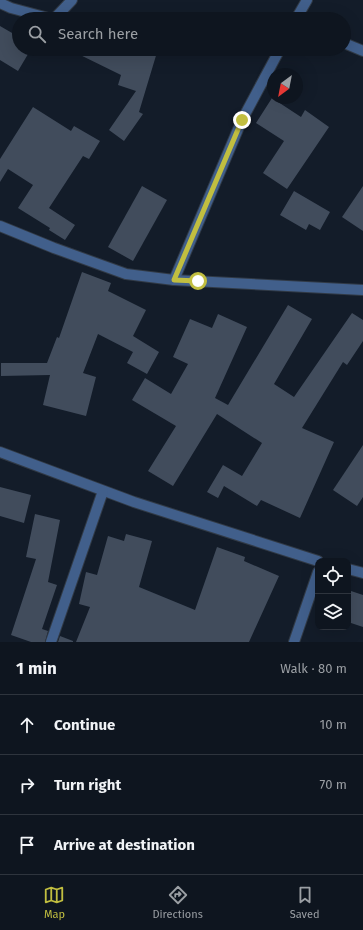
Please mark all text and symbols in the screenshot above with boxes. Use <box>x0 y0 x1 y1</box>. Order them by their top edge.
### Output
search box <box>12 12 351 56</box>
icon: search <box>26 23 48 45</box>
text: Search here <box>58 25 138 43</box>
north arrow <box>267 68 303 104</box>
route end <box>233 111 251 129</box>
route start <box>189 272 207 290</box>
map controls <box>315 558 351 630</box>
button: locate <box>315 558 351 594</box>
button: layers <box>315 594 351 630</box>
text: 1 min <box>16 658 57 679</box>
text: Walk · 80 m <box>280 661 347 676</box>
icon: ahead <box>16 714 38 736</box>
text: Continue <box>54 716 115 734</box>
text: 10 m <box>320 717 347 732</box>
icon: right <box>16 774 38 796</box>
text: Turn right <box>54 776 121 794</box>
text: 70 m <box>320 777 347 792</box>
icon: arrive <box>16 834 38 856</box>
text: Arrive at destination <box>54 836 195 854</box>
tab: Map <box>43 884 65 921</box>
tab: Directions <box>152 884 203 921</box>
tab: Saved <box>290 884 320 921</box>

